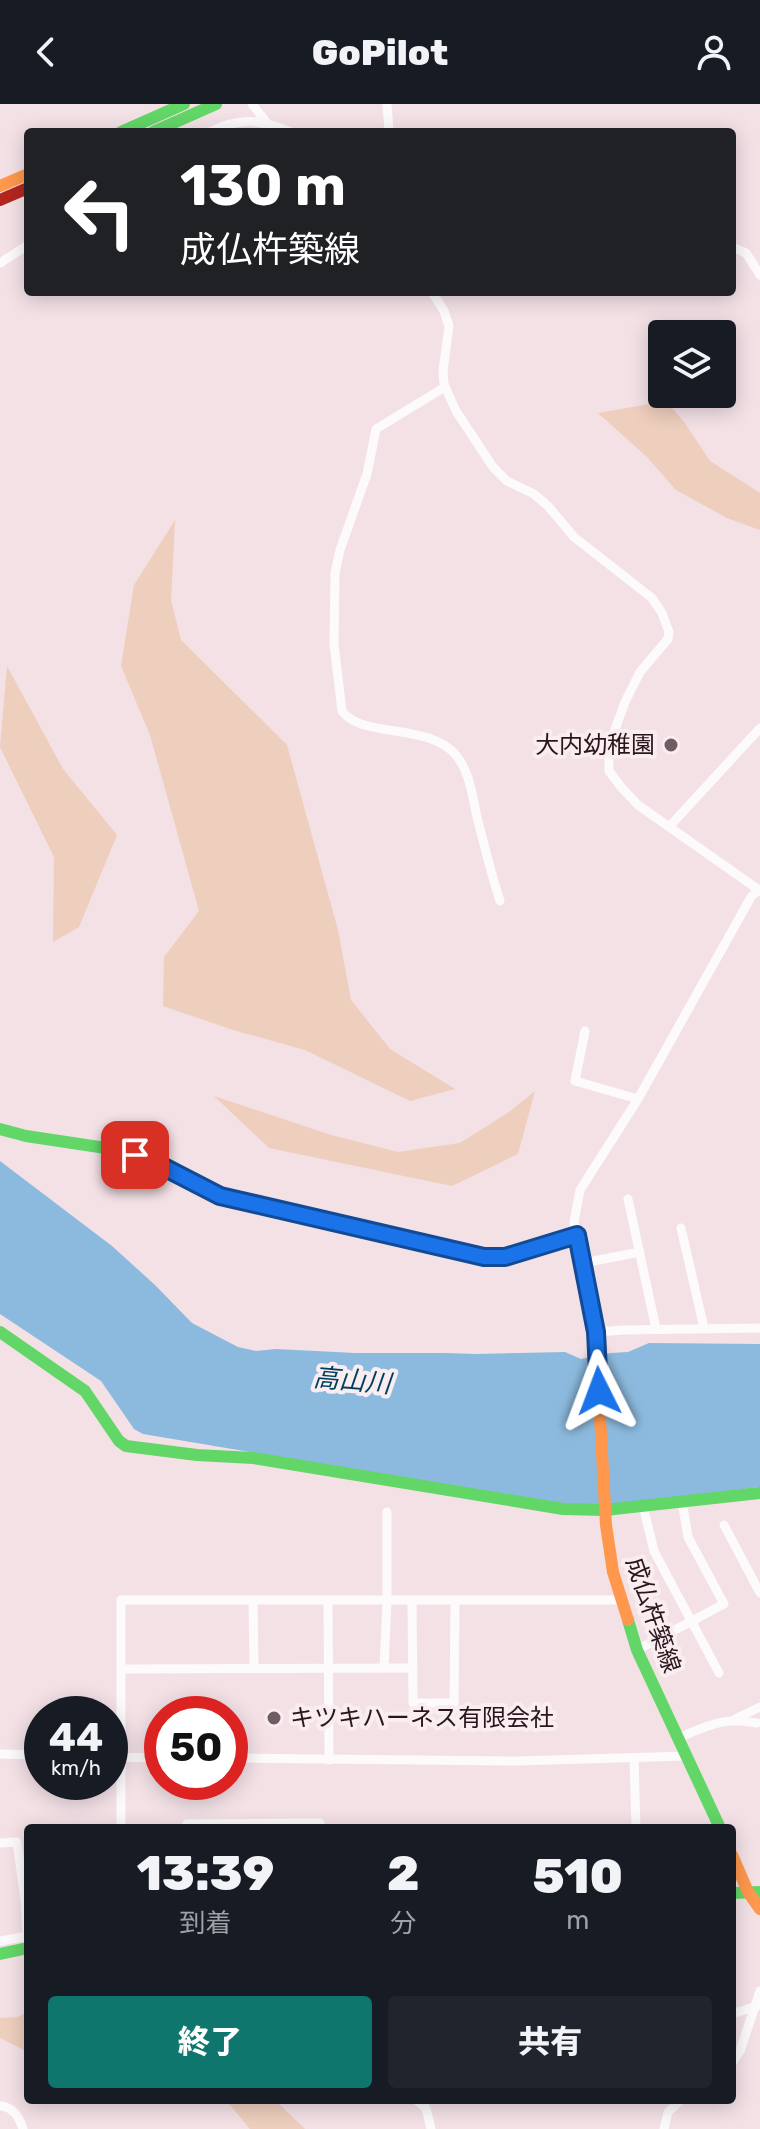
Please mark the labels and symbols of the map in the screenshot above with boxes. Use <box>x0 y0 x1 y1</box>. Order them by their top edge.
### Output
place label: 大内幼稚園 <box>535 731 655 759</box>
marker: 大内幼稚園 <box>662 736 680 754</box>
pin <box>101 1121 169 1189</box>
position arrow <box>557 1349 641 1433</box>
water label: 高山川 <box>312 1362 395 1400</box>
street label: 成仏杵築線 <box>620 1554 686 1676</box>
speed limit sign: 50 <box>144 1696 248 1800</box>
place label: キツキハーネス有限会社 <box>290 1704 554 1732</box>
marker: キツキハーネス有限会社 <box>265 1709 283 1727</box>

